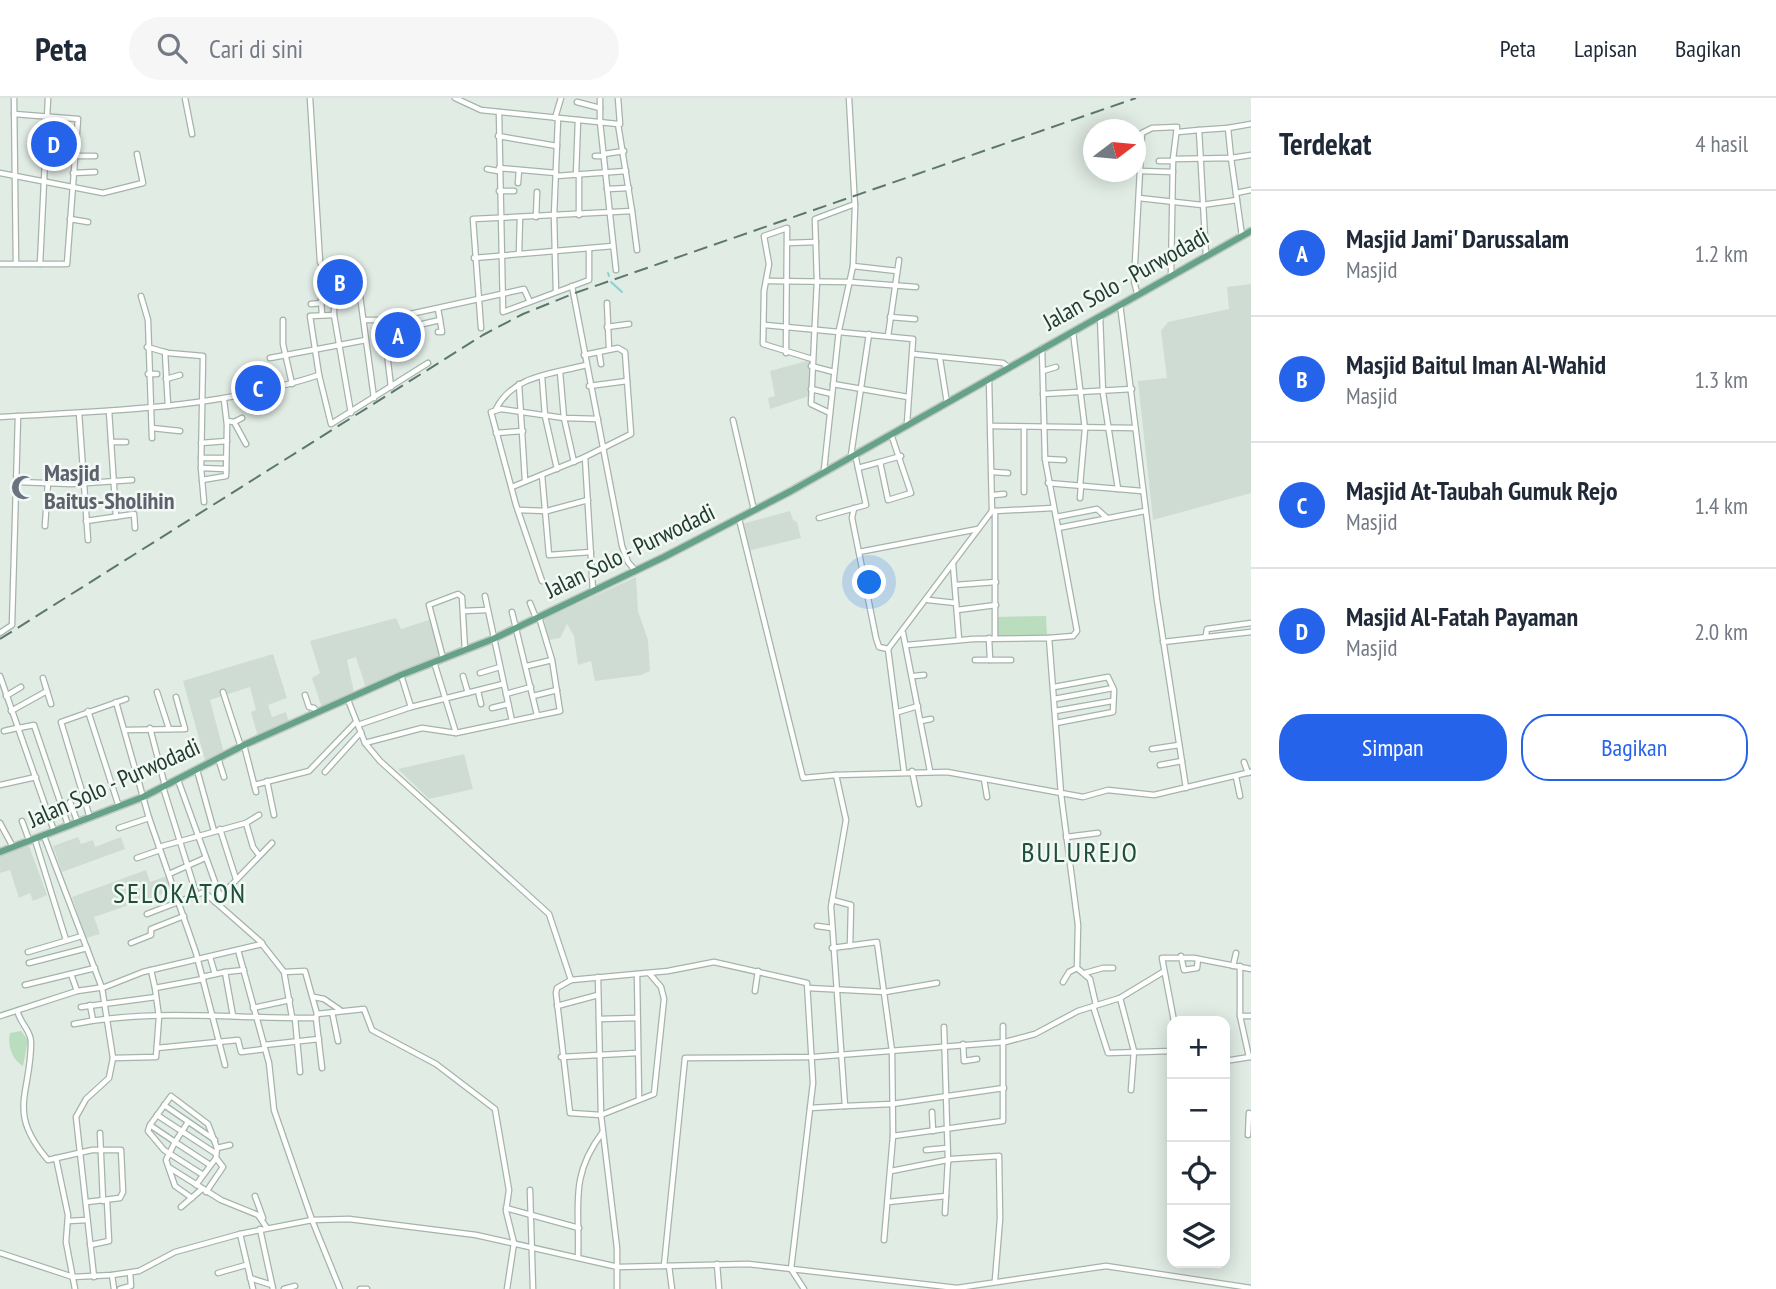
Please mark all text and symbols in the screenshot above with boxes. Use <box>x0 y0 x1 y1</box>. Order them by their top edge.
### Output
search box <box>129 17 619 80</box>
text: Peta <box>35 27 87 70</box>
icon: search <box>153 29 191 67</box>
text: Cari di sini <box>209 32 303 65</box>
text: Peta <box>1500 33 1536 64</box>
text: Lapisan <box>1574 33 1637 64</box>
text: Bagikan <box>1675 33 1741 64</box>
pin: D <box>31 118 77 170</box>
north arrow <box>1083 119 1146 182</box>
text: Terdekat <box>1279 124 1371 163</box>
text: 4 hasil <box>1695 129 1748 158</box>
street label: Jalan Solo - Purwodadi <box>1036 220 1214 338</box>
text: Masjid Jami' Darussalam <box>1346 222 1569 255</box>
text: A <box>1296 239 1308 268</box>
text: 1.2 km <box>1694 239 1748 268</box>
text: Masjid <box>1346 255 1398 284</box>
pin: B <box>317 256 363 308</box>
pin: A <box>375 309 421 361</box>
text: Masjid Baitul Iman Al-Wahid <box>1346 348 1606 381</box>
pin: C <box>235 362 281 414</box>
text: B <box>1296 365 1308 394</box>
text: 1.3 km <box>1694 365 1748 394</box>
text: Masjid <box>1346 381 1398 410</box>
place label: Masjid Baitus-Sholihin <box>44 457 175 516</box>
mosque icon: Masjid Baitus-Sholihin <box>10 473 38 501</box>
text: Masjid At-Taubah Gumuk Rejo <box>1346 474 1617 507</box>
text: C <box>1297 491 1307 520</box>
text: 1.4 km <box>1694 491 1748 520</box>
street label: Jalan Solo - Purwodadi <box>539 496 720 606</box>
text: Masjid <box>1346 507 1398 536</box>
your location <box>852 565 886 599</box>
text: Masjid Al-Fatah Payaman <box>1346 600 1578 633</box>
text: D <box>1296 617 1308 646</box>
text: 2.0 km <box>1694 617 1748 646</box>
text: Masjid <box>1346 633 1398 662</box>
button: Simpan <box>1279 714 1507 781</box>
button: Bagikan <box>1521 714 1748 781</box>
street label: Jalan Solo - Purwodadi <box>22 731 205 835</box>
district label: BULUREJO <box>1021 833 1139 870</box>
district label: SELOKATON <box>113 874 247 911</box>
map controls <box>1167 1016 1230 1268</box>
button: + <box>1167 1016 1230 1079</box>
button: − <box>1167 1079 1230 1142</box>
button: locate <box>1167 1142 1230 1205</box>
button: layers <box>1167 1205 1230 1268</box>

